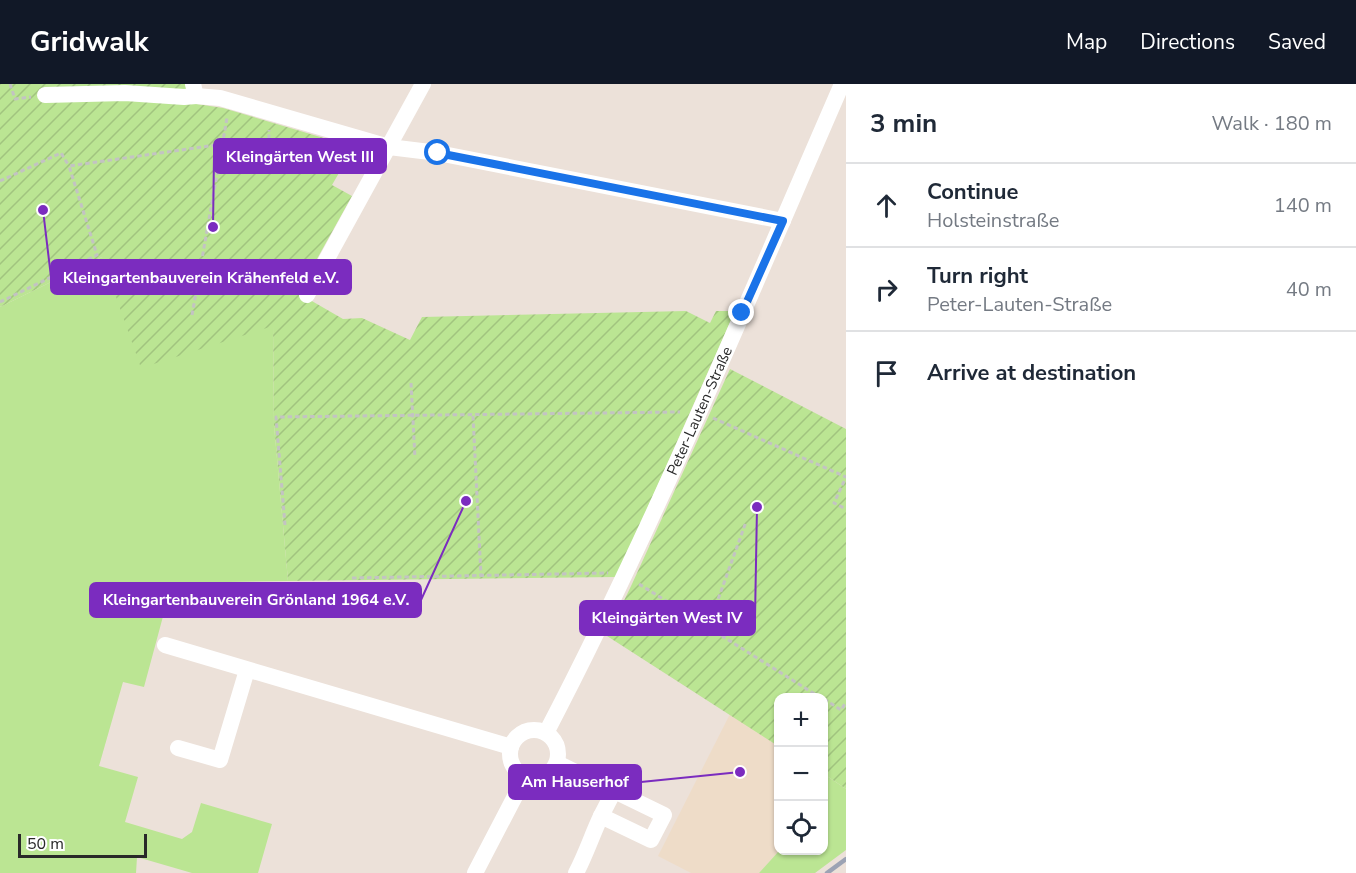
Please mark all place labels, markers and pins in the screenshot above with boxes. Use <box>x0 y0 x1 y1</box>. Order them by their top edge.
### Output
callout: Kleingärten West III <box>214 139 386 173</box>
callout: Kleingartenbauverein Krähenfeld e.V. <box>51 260 351 294</box>
callout: Kleingartenbauverein Grönland 1964 e.V. <box>90 583 421 617</box>
callout: Kleingärten West IV <box>580 601 755 635</box>
callout: Am Hauserhof <box>509 765 641 799</box>

